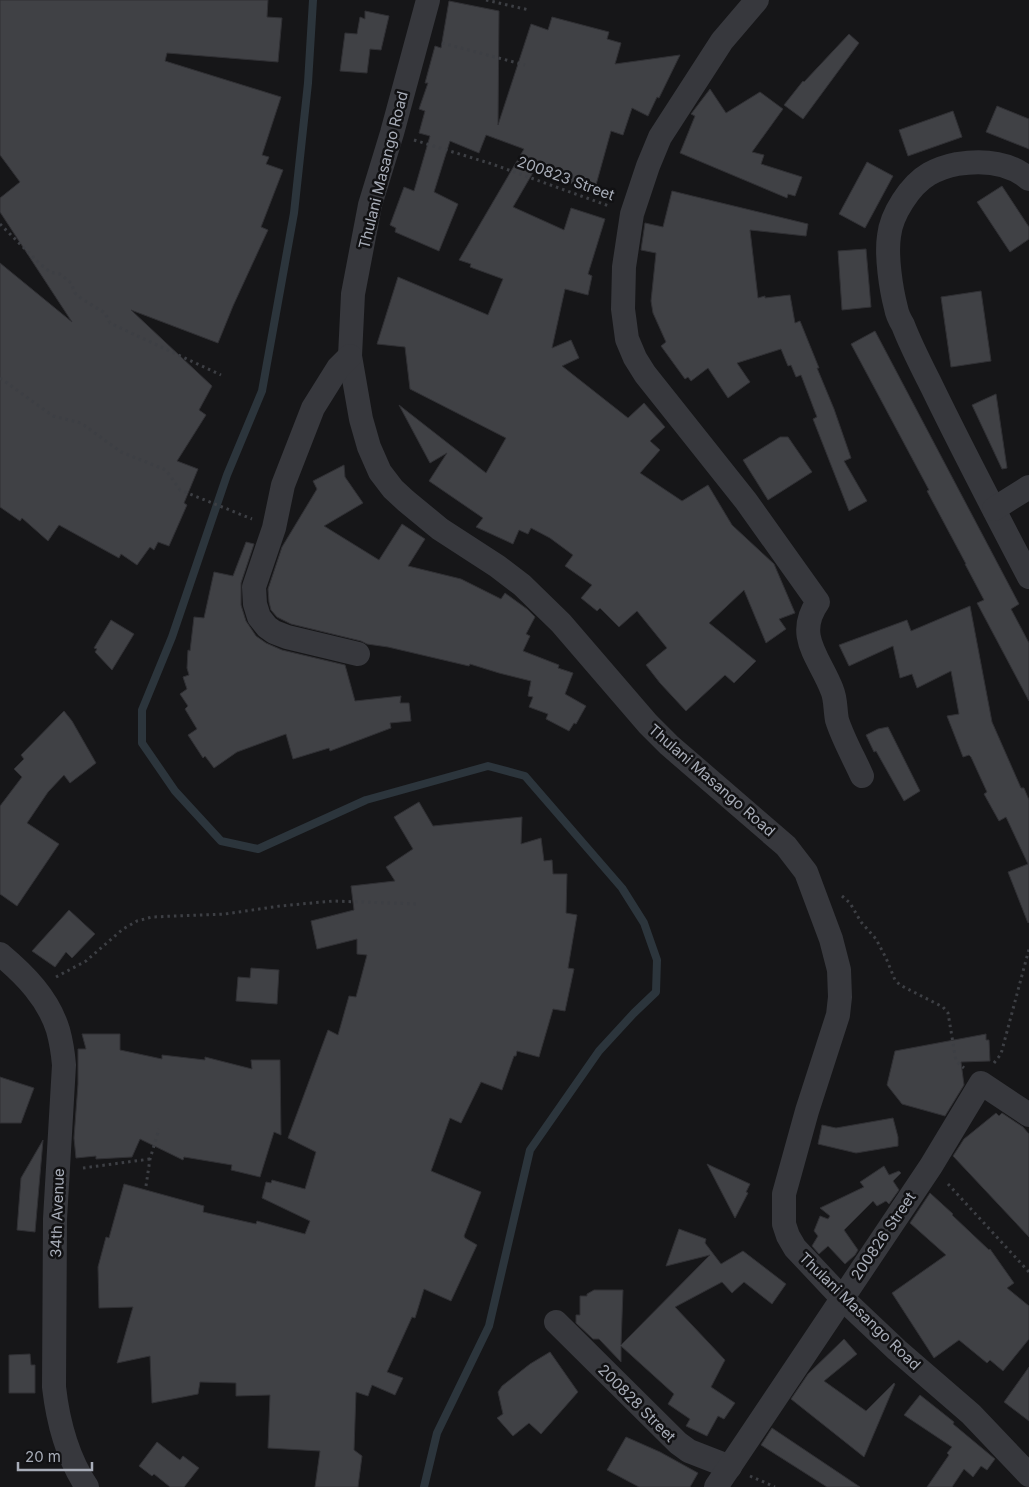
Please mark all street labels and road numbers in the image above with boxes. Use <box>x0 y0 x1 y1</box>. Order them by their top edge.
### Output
street label: Thulani Masango Road <box>354 89 412 251</box>
street label: 200823 Street <box>515 152 617 204</box>
street label: Thulani Masango Road <box>645 720 779 840</box>
street label: 34th Avenue <box>46 1168 68 1258</box>
street label: 200826 Street <box>847 1188 920 1284</box>
street label: Thulani Masango Road <box>795 1248 925 1374</box>
street label: 200828 Street <box>594 1360 680 1446</box>

